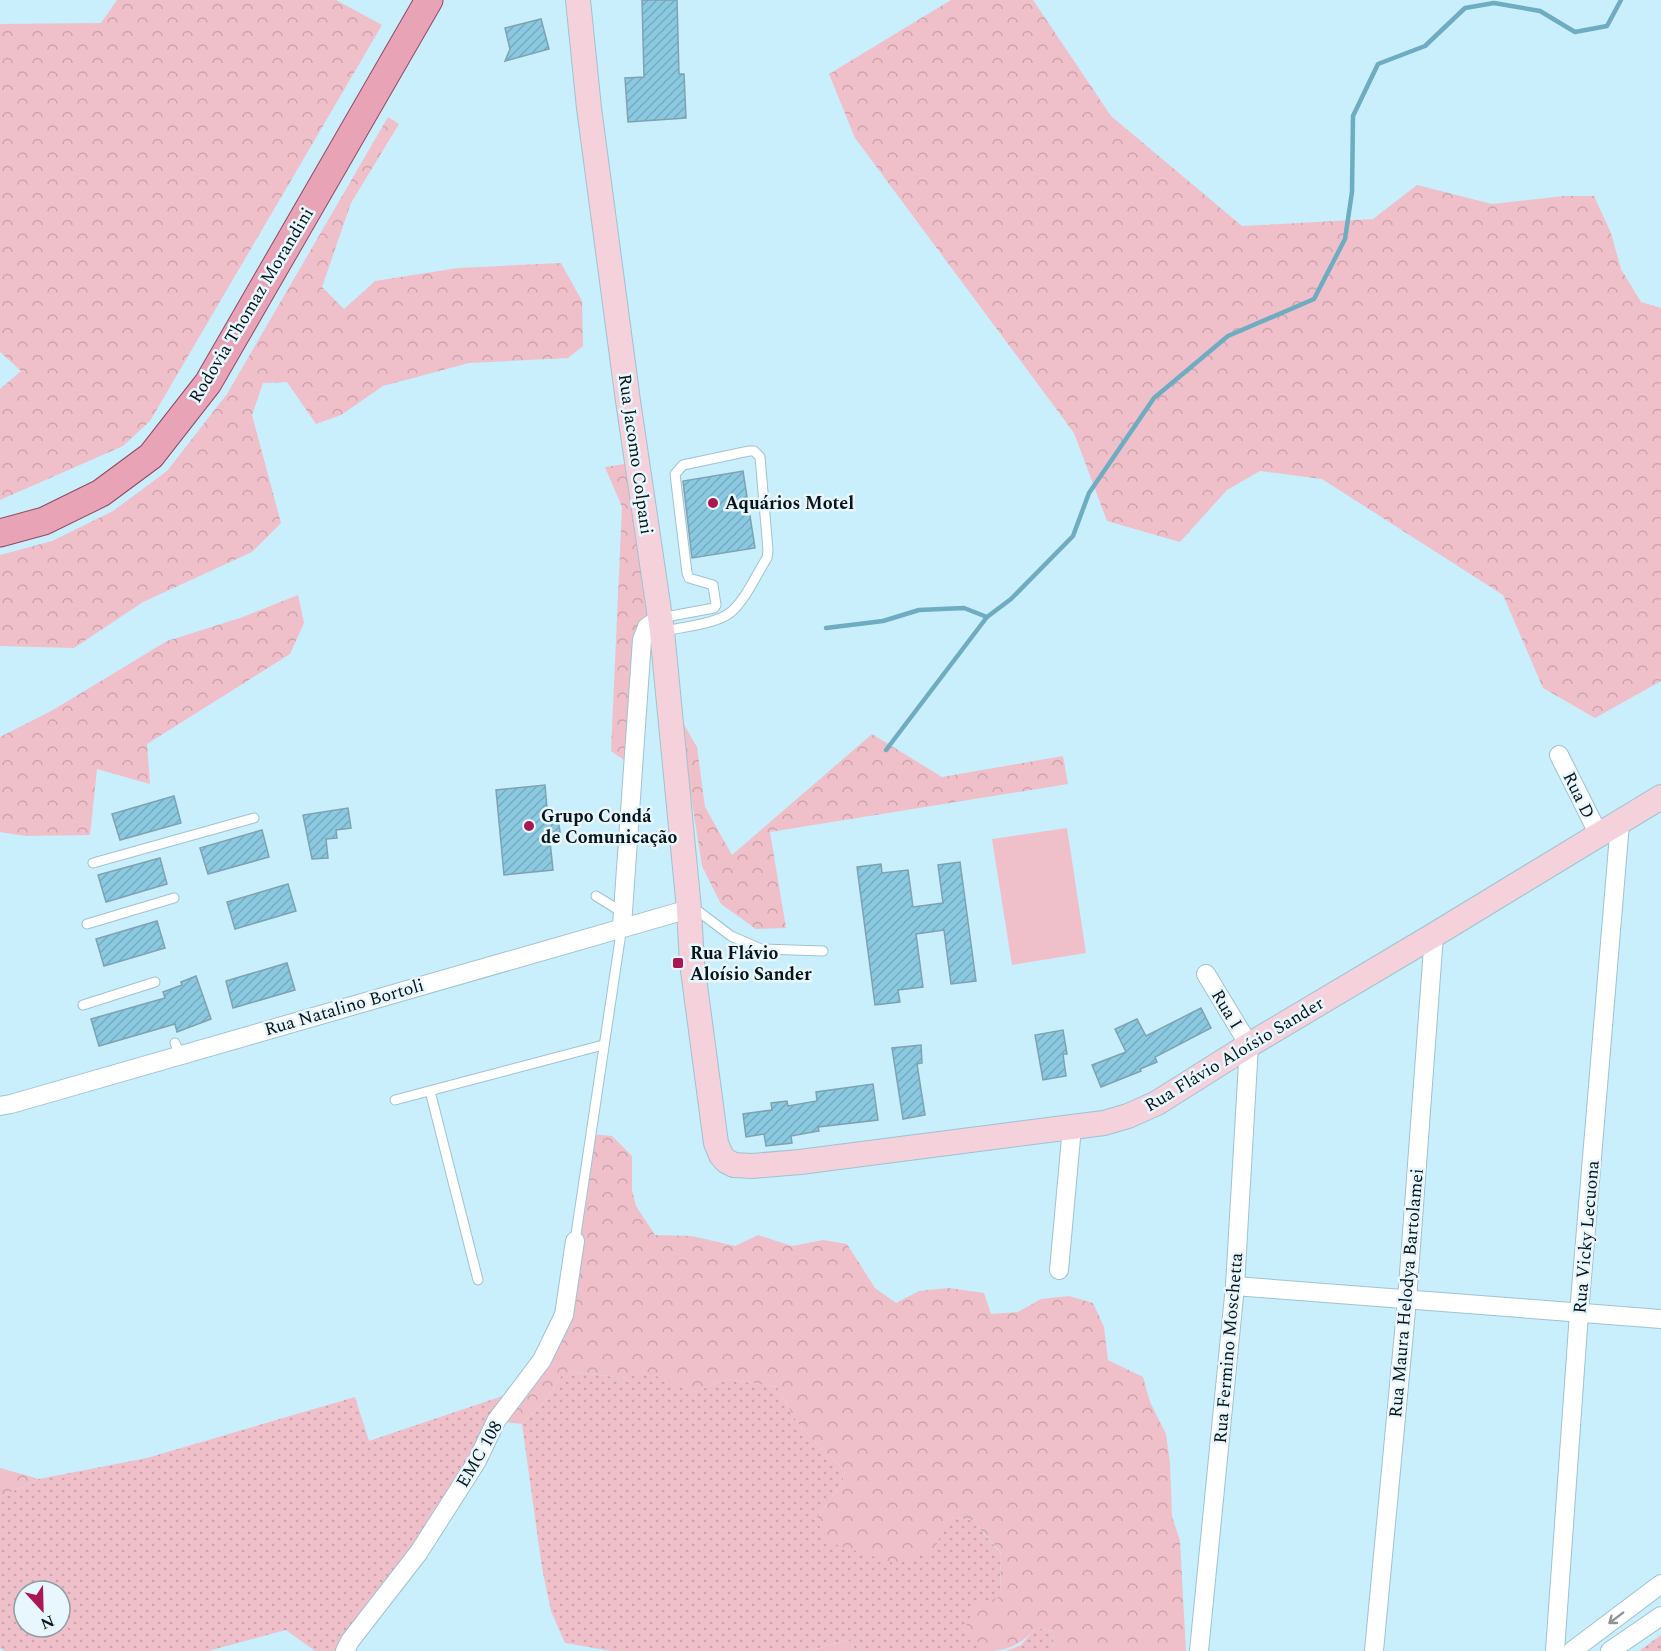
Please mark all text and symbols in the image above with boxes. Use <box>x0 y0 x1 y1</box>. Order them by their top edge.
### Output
street label: Rodovia Thomaz Morandini <box>182 202 321 408</box>
street label: Rua Jacomo Colpani <box>611 372 660 536</box>
place label: Aquários Motel <box>725 490 854 517</box>
marker: Aquários Motel <box>706 496 720 510</box>
street label: Rua D <box>1556 767 1601 823</box>
place label: Grupo Condá de Comunicação <box>541 803 677 851</box>
marker: Grupo Condá de Comunicação <box>522 819 536 833</box>
place label: Rua Flávio Aloísio Sander <box>690 940 812 988</box>
marker: Rua Flávio Aloísio Sander <box>671 956 685 970</box>
street label: Rua Natalino Bortoli <box>261 972 427 1043</box>
street label: Rua I <box>1204 984 1249 1034</box>
street label: Rua Flávio Aloísio Sander <box>1139 990 1329 1119</box>
street label: Rua Vicky Lecuona <box>1566 1159 1607 1315</box>
street label: Rua Maura Helodya Bartolamei <box>1382 1167 1431 1419</box>
street label: Rua Fermino Moschetta <box>1207 1251 1250 1445</box>
street label: EMC 108 <box>449 1416 509 1493</box>
north arrow <box>12 1579 72 1639</box>
text: N <box>37 1608 58 1636</box>
one-way arrow <box>1609 1611 1625 1624</box>

